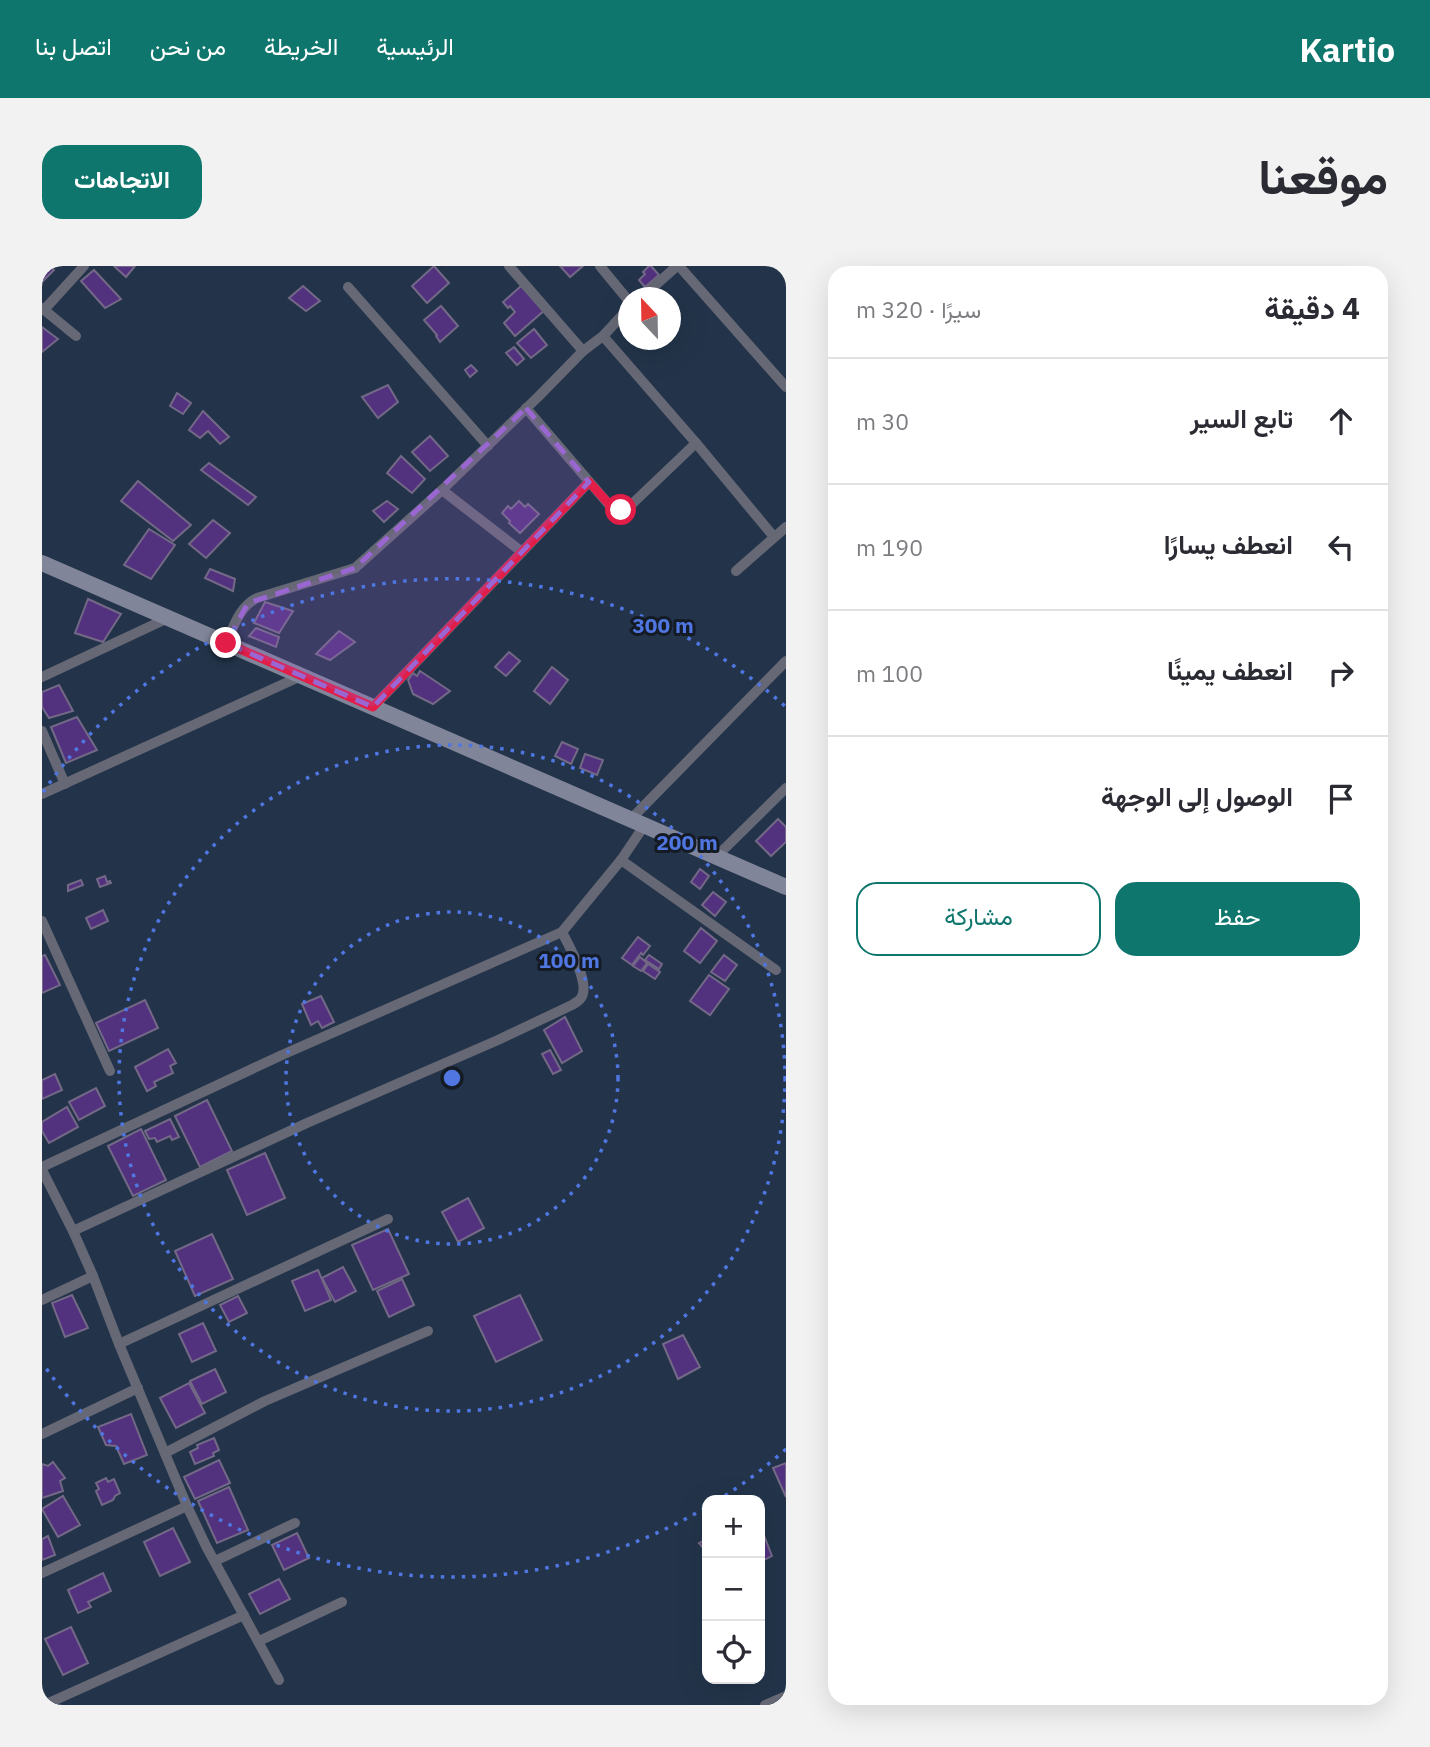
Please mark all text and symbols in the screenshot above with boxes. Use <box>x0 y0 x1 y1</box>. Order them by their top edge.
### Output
text: Kartio <box>1299 28 1395 71</box>
text: اتصل بنا <box>35 30 112 62</box>
text: من نحن <box>150 30 226 62</box>
text: الخريطة <box>264 30 338 62</box>
text: الرئيسية <box>376 30 454 62</box>
text: موقعنا <box>1258 144 1388 207</box>
button: الاتجاهات <box>42 145 202 219</box>
north arrow <box>618 287 681 350</box>
text: 4 دقيقة <box>1264 288 1360 327</box>
text: سيرًا · 320 m <box>856 294 981 324</box>
text: تابع السير <box>1190 401 1293 435</box>
icon: ahead <box>1322 402 1360 440</box>
text: 30 m <box>856 406 909 436</box>
route start <box>605 494 636 525</box>
text: انعطف يسارًا <box>1164 527 1293 561</box>
icon: left <box>1322 528 1360 566</box>
text: 190 m <box>856 532 923 562</box>
text: 300 m <box>632 611 694 639</box>
route end <box>210 627 241 658</box>
text: انعطف يمينًا <box>1167 653 1293 687</box>
icon: right <box>1322 654 1360 692</box>
text: 100 m <box>856 658 923 688</box>
text: الوصول إلى الوجهة <box>1101 779 1293 813</box>
icon: arrive <box>1322 780 1360 818</box>
text: 200 m <box>656 828 718 856</box>
button: مشاركة <box>856 882 1101 956</box>
button: حفظ <box>1115 882 1360 956</box>
text: 100 m <box>538 946 600 974</box>
centre of rings <box>440 1066 464 1090</box>
map controls <box>702 1495 765 1684</box>
button: + <box>702 1495 765 1558</box>
button: − <box>702 1558 765 1621</box>
button: locate <box>702 1621 765 1684</box>

